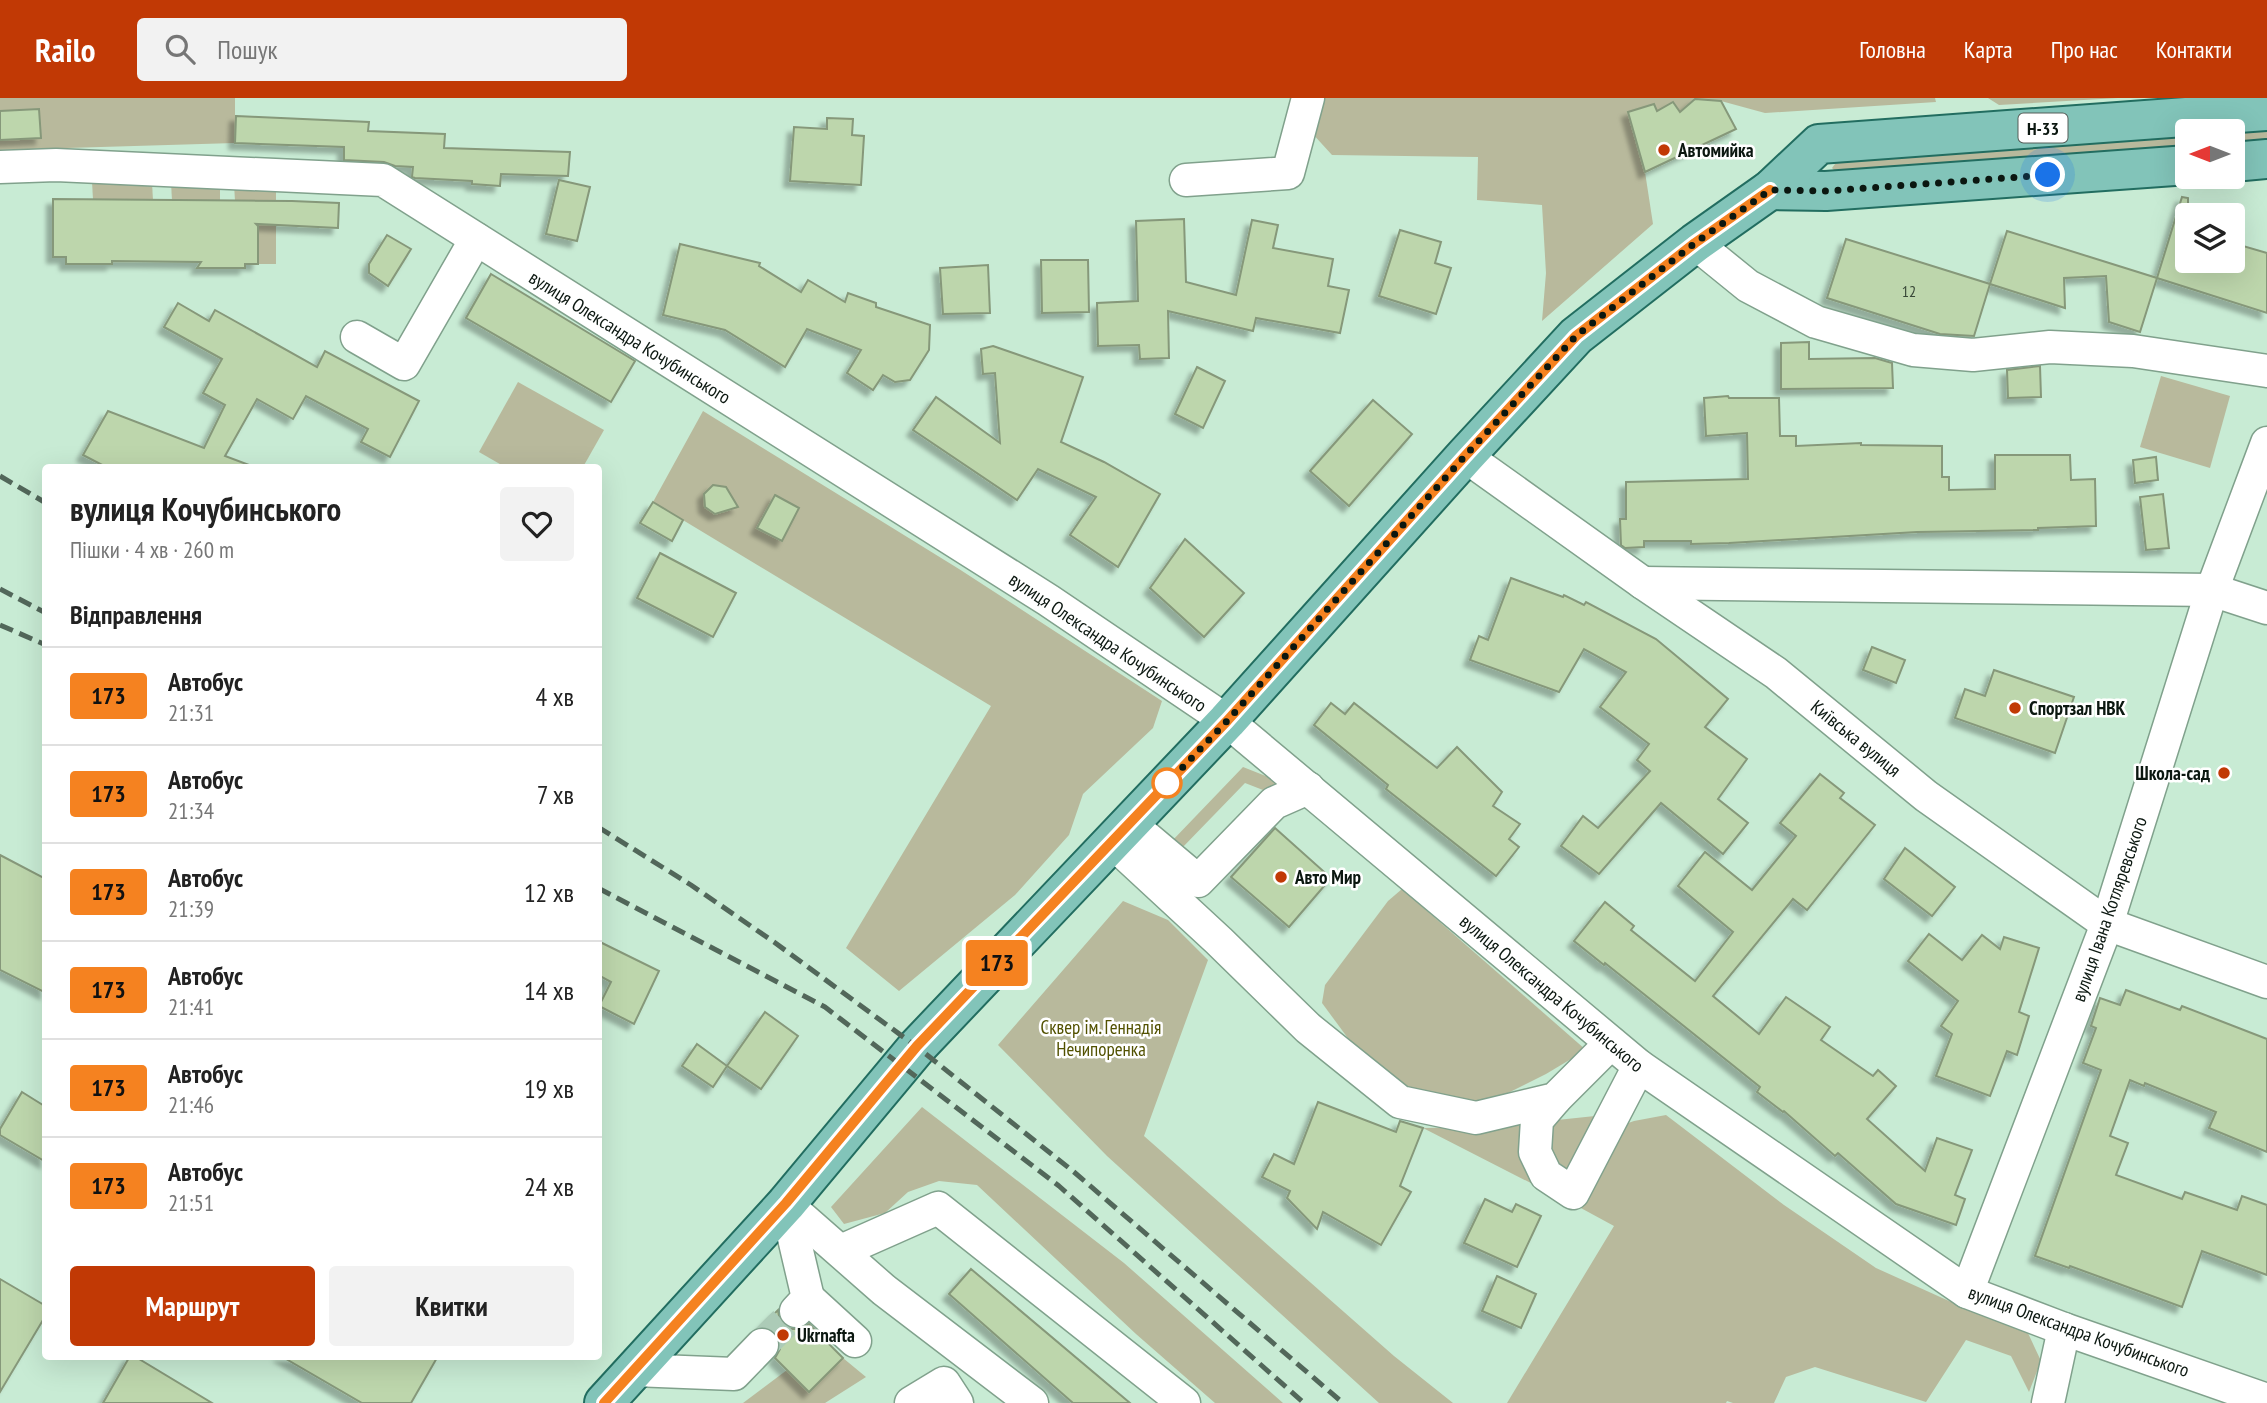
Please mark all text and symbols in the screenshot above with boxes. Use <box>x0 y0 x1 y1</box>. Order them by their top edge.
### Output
search box <box>137 18 627 81</box>
text: Railo <box>35 28 95 71</box>
icon: search <box>161 30 199 68</box>
text: Пошук <box>217 33 278 66</box>
text: Головна <box>1859 34 1926 65</box>
text: Карта <box>1964 34 2013 65</box>
text: Про нас <box>2051 34 2118 65</box>
text: Контакти <box>2156 34 2232 65</box>
road number: Н-33 <box>2018 113 2068 142</box>
north arrow <box>2175 119 2245 189</box>
map controls <box>2175 119 2245 273</box>
place label: Автомийка <box>1677 138 1754 162</box>
marker: Автомийка <box>1656 142 1672 158</box>
your location <box>2030 157 2065 192</box>
button: layers <box>2175 203 2245 273</box>
street label: вулиця Олександра Кочубинського <box>525 265 735 409</box>
house number: 12 <box>1902 281 1916 301</box>
text: вулиця Кочубинського <box>70 487 341 530</box>
button: heart <box>500 487 574 561</box>
text: Пішки · 4 хв · 260 m <box>70 535 234 564</box>
street label: вулиця Олександра Кочубинського <box>1005 567 1211 717</box>
text: Відправлення <box>70 598 202 631</box>
text: Автобус <box>168 665 243 698</box>
text: 173 <box>91 680 126 711</box>
text: 4 хв <box>536 680 574 713</box>
street label: Київська вулиця <box>1806 694 1906 782</box>
place label: Спортзал НВК <box>2029 696 2126 720</box>
text: 21:31 <box>168 698 214 727</box>
marker: Спортзал НВК <box>2007 700 2023 716</box>
place label: Школа-сад <box>2135 761 2210 785</box>
text: Автобус <box>168 763 243 796</box>
marker: Школа-сад <box>2216 765 2232 781</box>
unlabelled marker <box>1152 768 1182 798</box>
text: 173 <box>91 778 126 809</box>
text: 7 хв <box>537 778 574 811</box>
text: 21:34 <box>168 796 214 825</box>
street label: вулиця Івана Котляревського <box>2066 813 2152 1005</box>
text: Автобус <box>168 861 243 894</box>
place label: Авто Мир <box>1294 865 1361 889</box>
marker: Авто Мир <box>1273 869 1289 885</box>
text: 173 <box>91 876 126 907</box>
text: 12 хв <box>524 876 574 909</box>
text: 21:39 <box>168 894 214 923</box>
street label: вулиця Олександра Кочубинського <box>1455 909 1649 1077</box>
line badge: 173 <box>957 940 1037 986</box>
text: 173 <box>980 947 1014 978</box>
text: Автобус <box>168 959 243 992</box>
text: 173 <box>91 974 126 1005</box>
text: 14 хв <box>524 974 574 1007</box>
text: 21:41 <box>168 992 214 1021</box>
park label: Сквер ім. Геннадія Нечипоренка <box>1041 1015 1161 1061</box>
text: Автобус <box>168 1057 243 1090</box>
text: 173 <box>91 1072 126 1103</box>
text: 19 хв <box>524 1072 574 1105</box>
text: 21:46 <box>168 1090 214 1119</box>
text: Автобус <box>168 1155 243 1188</box>
text: 173 <box>91 1170 126 1201</box>
text: 24 хв <box>524 1170 574 1203</box>
text: 21:51 <box>168 1188 214 1217</box>
button: Маршрут <box>70 1266 315 1346</box>
button: Квитки <box>329 1266 574 1346</box>
street label: вулиця Олександра Кочубинського <box>1965 1280 2193 1382</box>
place label: Ukrnafta <box>797 1323 855 1347</box>
marker: Ukrnafta <box>775 1327 791 1343</box>

